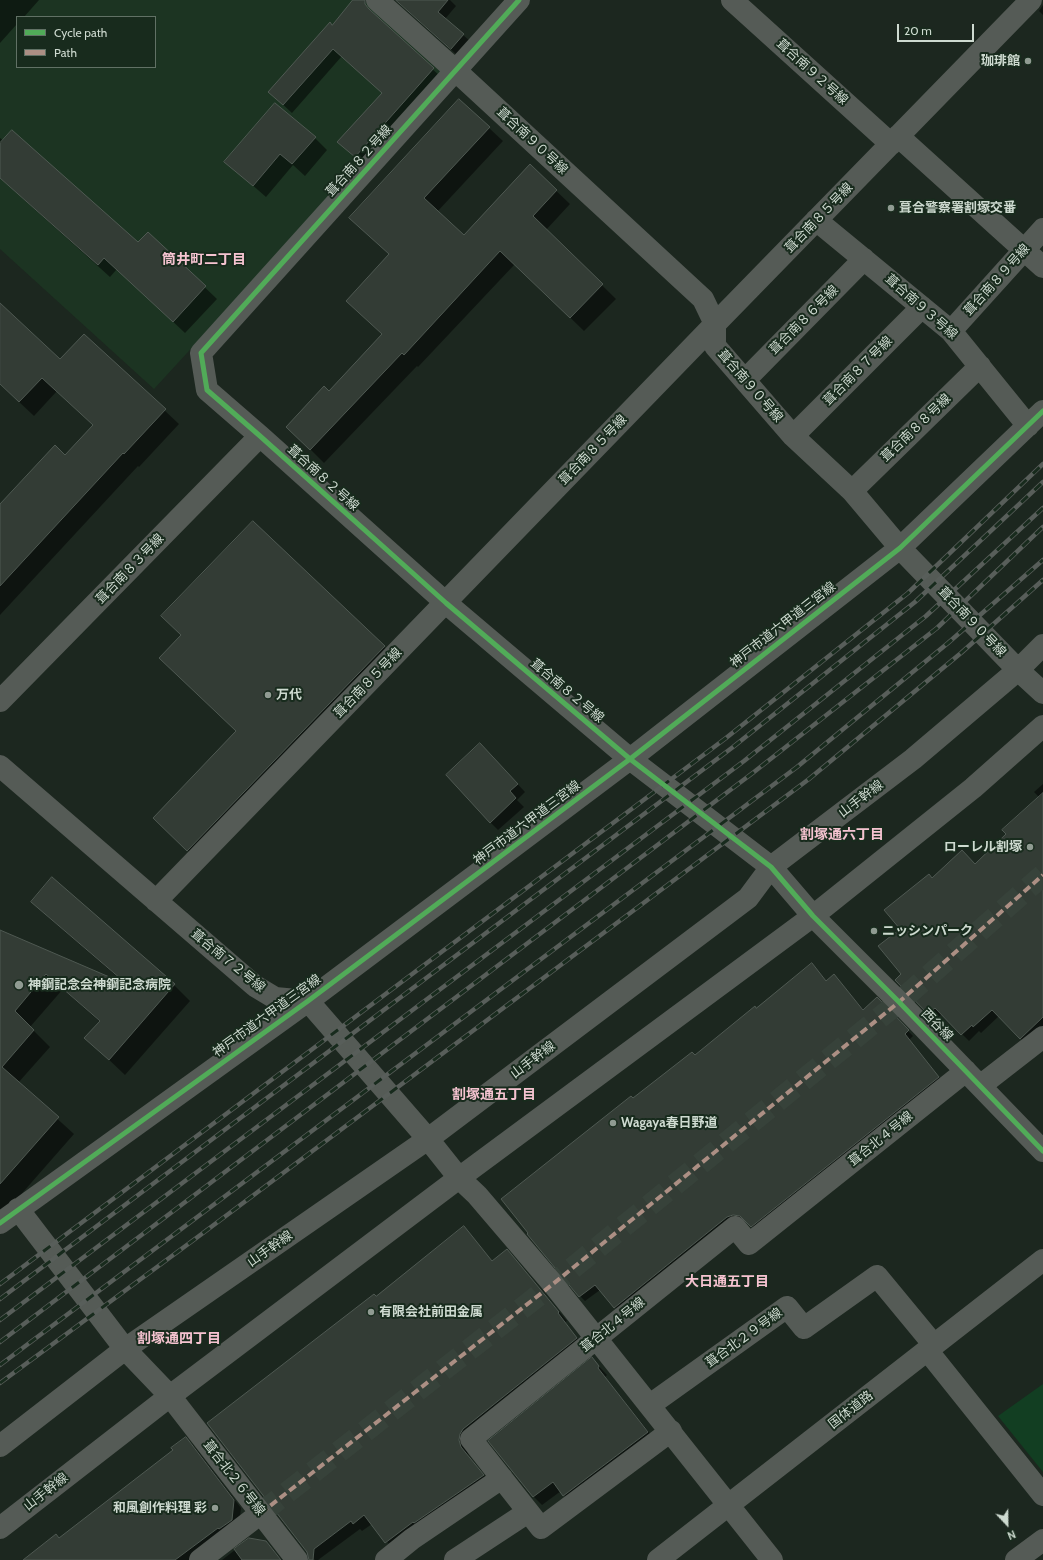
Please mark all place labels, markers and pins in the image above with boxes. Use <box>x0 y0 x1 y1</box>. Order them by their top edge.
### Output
place label: 珈琲館 <box>981 53 1020 69</box>
marker: 珈琲館 <box>1023 56 1033 66</box>
place label: 葺合警察署割塚交番 <box>899 200 1016 216</box>
marker: 葺合警察署割塚交番 <box>886 203 896 213</box>
place label: 万代 <box>276 687 302 703</box>
marker: 万代 <box>263 690 273 700</box>
place label: ローレル割塚 <box>944 839 1022 855</box>
marker: ローレル割塚 <box>1025 842 1035 852</box>
place label: ニッシンパーク <box>882 923 973 939</box>
marker: ニッシンパーク <box>869 926 879 936</box>
place label: 神鋼記念会神鋼記念病院 <box>28 977 171 993</box>
marker: 神鋼記念会神鋼記念病院 <box>13 979 25 991</box>
place label: Wagaya春日野道 <box>621 1115 718 1131</box>
marker: Wagaya春日野道 <box>608 1118 618 1128</box>
place label: 有限会社前田金属 <box>379 1304 483 1320</box>
marker: 有限会社前田金属 <box>366 1307 376 1317</box>
place label: 和風創作料理 彩 <box>113 1500 207 1516</box>
marker: 和風創作料理 彩 <box>210 1503 220 1513</box>

